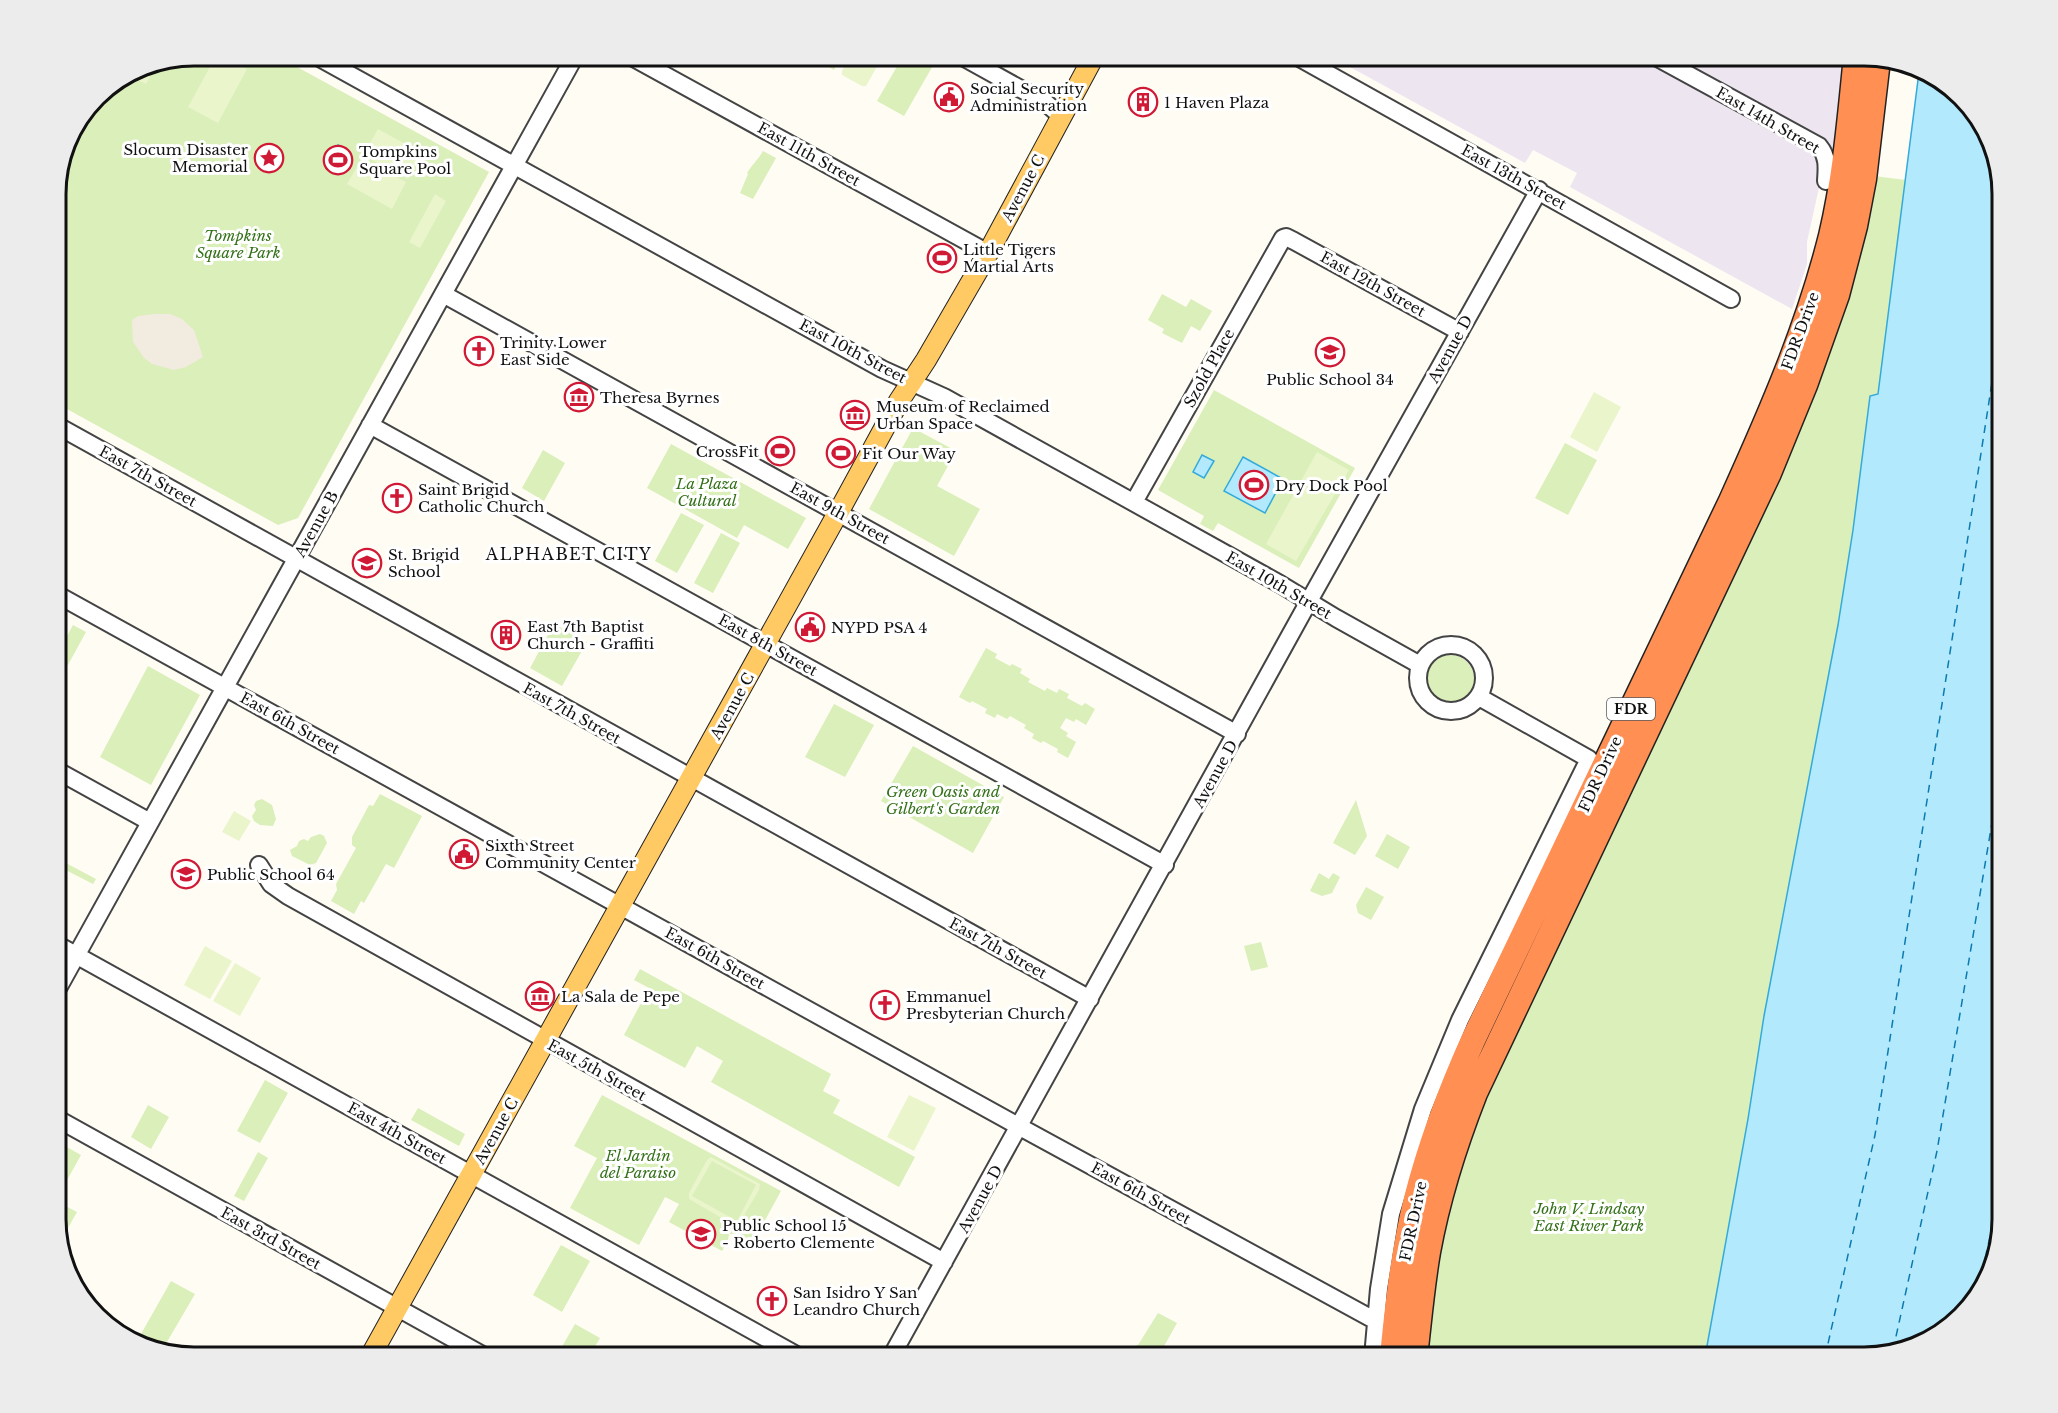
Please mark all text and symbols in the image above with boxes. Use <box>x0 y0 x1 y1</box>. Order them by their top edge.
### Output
place label: Social Security Administration <box>969 79 1087 115</box>
public building icon: Social Security Administration <box>933 81 965 113</box>
street label: East 14th Street <box>1713 83 1824 158</box>
building icon: 1 Haven Plaza <box>1127 86 1159 118</box>
place label: 1 Haven Plaza <box>1164 93 1270 112</box>
street label: East 11th Street <box>754 118 864 190</box>
place label: Slocum Disaster Memorial <box>123 140 249 176</box>
street label: East 13th Street <box>1458 140 1570 214</box>
place icon: Slocum Disaster Memorial <box>253 142 285 174</box>
place label: Tompkins Square Pool <box>359 142 451 178</box>
sports icon: Tompkins Square Pool <box>322 144 354 176</box>
street label: Avenue C <box>997 151 1049 226</box>
park label: Tompkins Square Park <box>196 226 280 262</box>
place label: Little Tigers Martial Arts <box>963 240 1056 276</box>
sports icon: Little Tigers Martial Arts <box>926 242 958 274</box>
street label: East 12th Street <box>1317 247 1429 321</box>
street label: FDR Drive <box>1777 289 1823 373</box>
street label: Avenue D <box>1423 312 1476 387</box>
street label: East 10th Street <box>796 315 910 387</box>
street label: Szold Place <box>1180 325 1238 411</box>
place label: Trinity Lower East Side <box>500 333 607 369</box>
church icon: Trinity Lower East Side <box>463 335 495 367</box>
school or university icon: Public School 34 <box>1314 336 1346 368</box>
place label: Public School 34 <box>1266 370 1394 389</box>
museum icon: Theresa Byrnes <box>563 381 595 413</box>
place label: Theresa Byrnes <box>600 388 720 407</box>
place label: Museum of Reclaimed Urban Space <box>876 397 1050 433</box>
museum icon: Museum of Reclaimed Urban Space <box>839 399 871 431</box>
sports icon: CrossFit <box>764 435 796 467</box>
sports icon: Fit Our Way <box>825 437 857 469</box>
street label: East 7th Street <box>96 441 201 511</box>
place label: CrossFit <box>696 442 759 461</box>
place label: Fit Our Way <box>862 444 956 463</box>
sports icon: Dry Dock Pool <box>1238 469 1270 501</box>
park label: La Plaza Cultural <box>675 474 738 510</box>
place label: Dry Dock Pool <box>1275 476 1388 495</box>
street label: East 9th Street <box>787 478 893 548</box>
place label: Saint Brigid Catholic Church <box>418 480 544 516</box>
church icon: Saint Brigid Catholic Church <box>381 482 413 514</box>
street label: Avenue B <box>290 487 342 561</box>
district label: ALPHABET CITY <box>485 544 652 564</box>
place label: St. Brigid School <box>388 545 460 581</box>
school or university icon: St. Brigid School <box>351 547 383 579</box>
street label: East 10th Street <box>1223 547 1335 623</box>
street label: East 8th Street <box>715 610 821 680</box>
public building icon: NYPD PSA 4 <box>794 611 826 643</box>
place label: East 7th Baptist Church - Graffiti <box>527 617 654 653</box>
place label: NYPD PSA 4 <box>831 618 927 637</box>
building icon: East 7th Baptist Church - Graffiti <box>490 619 522 651</box>
street label: Avenue C <box>705 669 758 744</box>
street label: East 7th Street <box>520 678 625 748</box>
street label: East 6th Street <box>237 688 343 758</box>
road number: FDR <box>1607 698 1655 720</box>
street label: FDR Drive <box>1574 733 1626 815</box>
street label: Avenue D <box>1188 737 1241 812</box>
park label: Green Oasis and Gilbert's Garden <box>886 782 1000 818</box>
place label: Sixth Street Community Center <box>485 836 637 872</box>
public building icon: Sixth Street Community Center <box>448 838 480 870</box>
school or university icon: Public School 64 <box>170 858 202 890</box>
place label: Public School 64 <box>207 865 335 884</box>
street label: East 7th Street <box>946 913 1051 983</box>
street label: East 6th Street <box>662 923 768 993</box>
museum icon: La Sala de Pepe <box>524 980 556 1012</box>
place label: La Sala de Pepe <box>561 987 680 1006</box>
place label: Emmanuel Presbyterian Church <box>906 987 1065 1023</box>
church icon: Emmanuel Presbyterian Church <box>869 989 901 1021</box>
street label: East 5th Street <box>544 1035 650 1105</box>
street label: Avenue C <box>469 1094 522 1169</box>
street label: East 4th Street <box>344 1098 450 1168</box>
park label: El Jardin del Paraiso <box>600 1146 676 1182</box>
street label: East 6th Street <box>1088 1158 1194 1228</box>
street label: Avenue D <box>953 1162 1006 1237</box>
street label: FDR Drive <box>1395 1179 1431 1263</box>
park label: John V. Lindsay East River Park <box>1533 1199 1644 1235</box>
street label: East 3rd Street <box>218 1203 325 1274</box>
place label: Public School 15 - Roberto Clemente <box>722 1216 875 1252</box>
school or university icon: Public School 15 - Roberto Clemente <box>685 1218 717 1250</box>
place label: San Isidro Y San Leandro Church <box>793 1283 920 1319</box>
church icon: San Isidro Y San Leandro Church <box>756 1285 788 1317</box>

